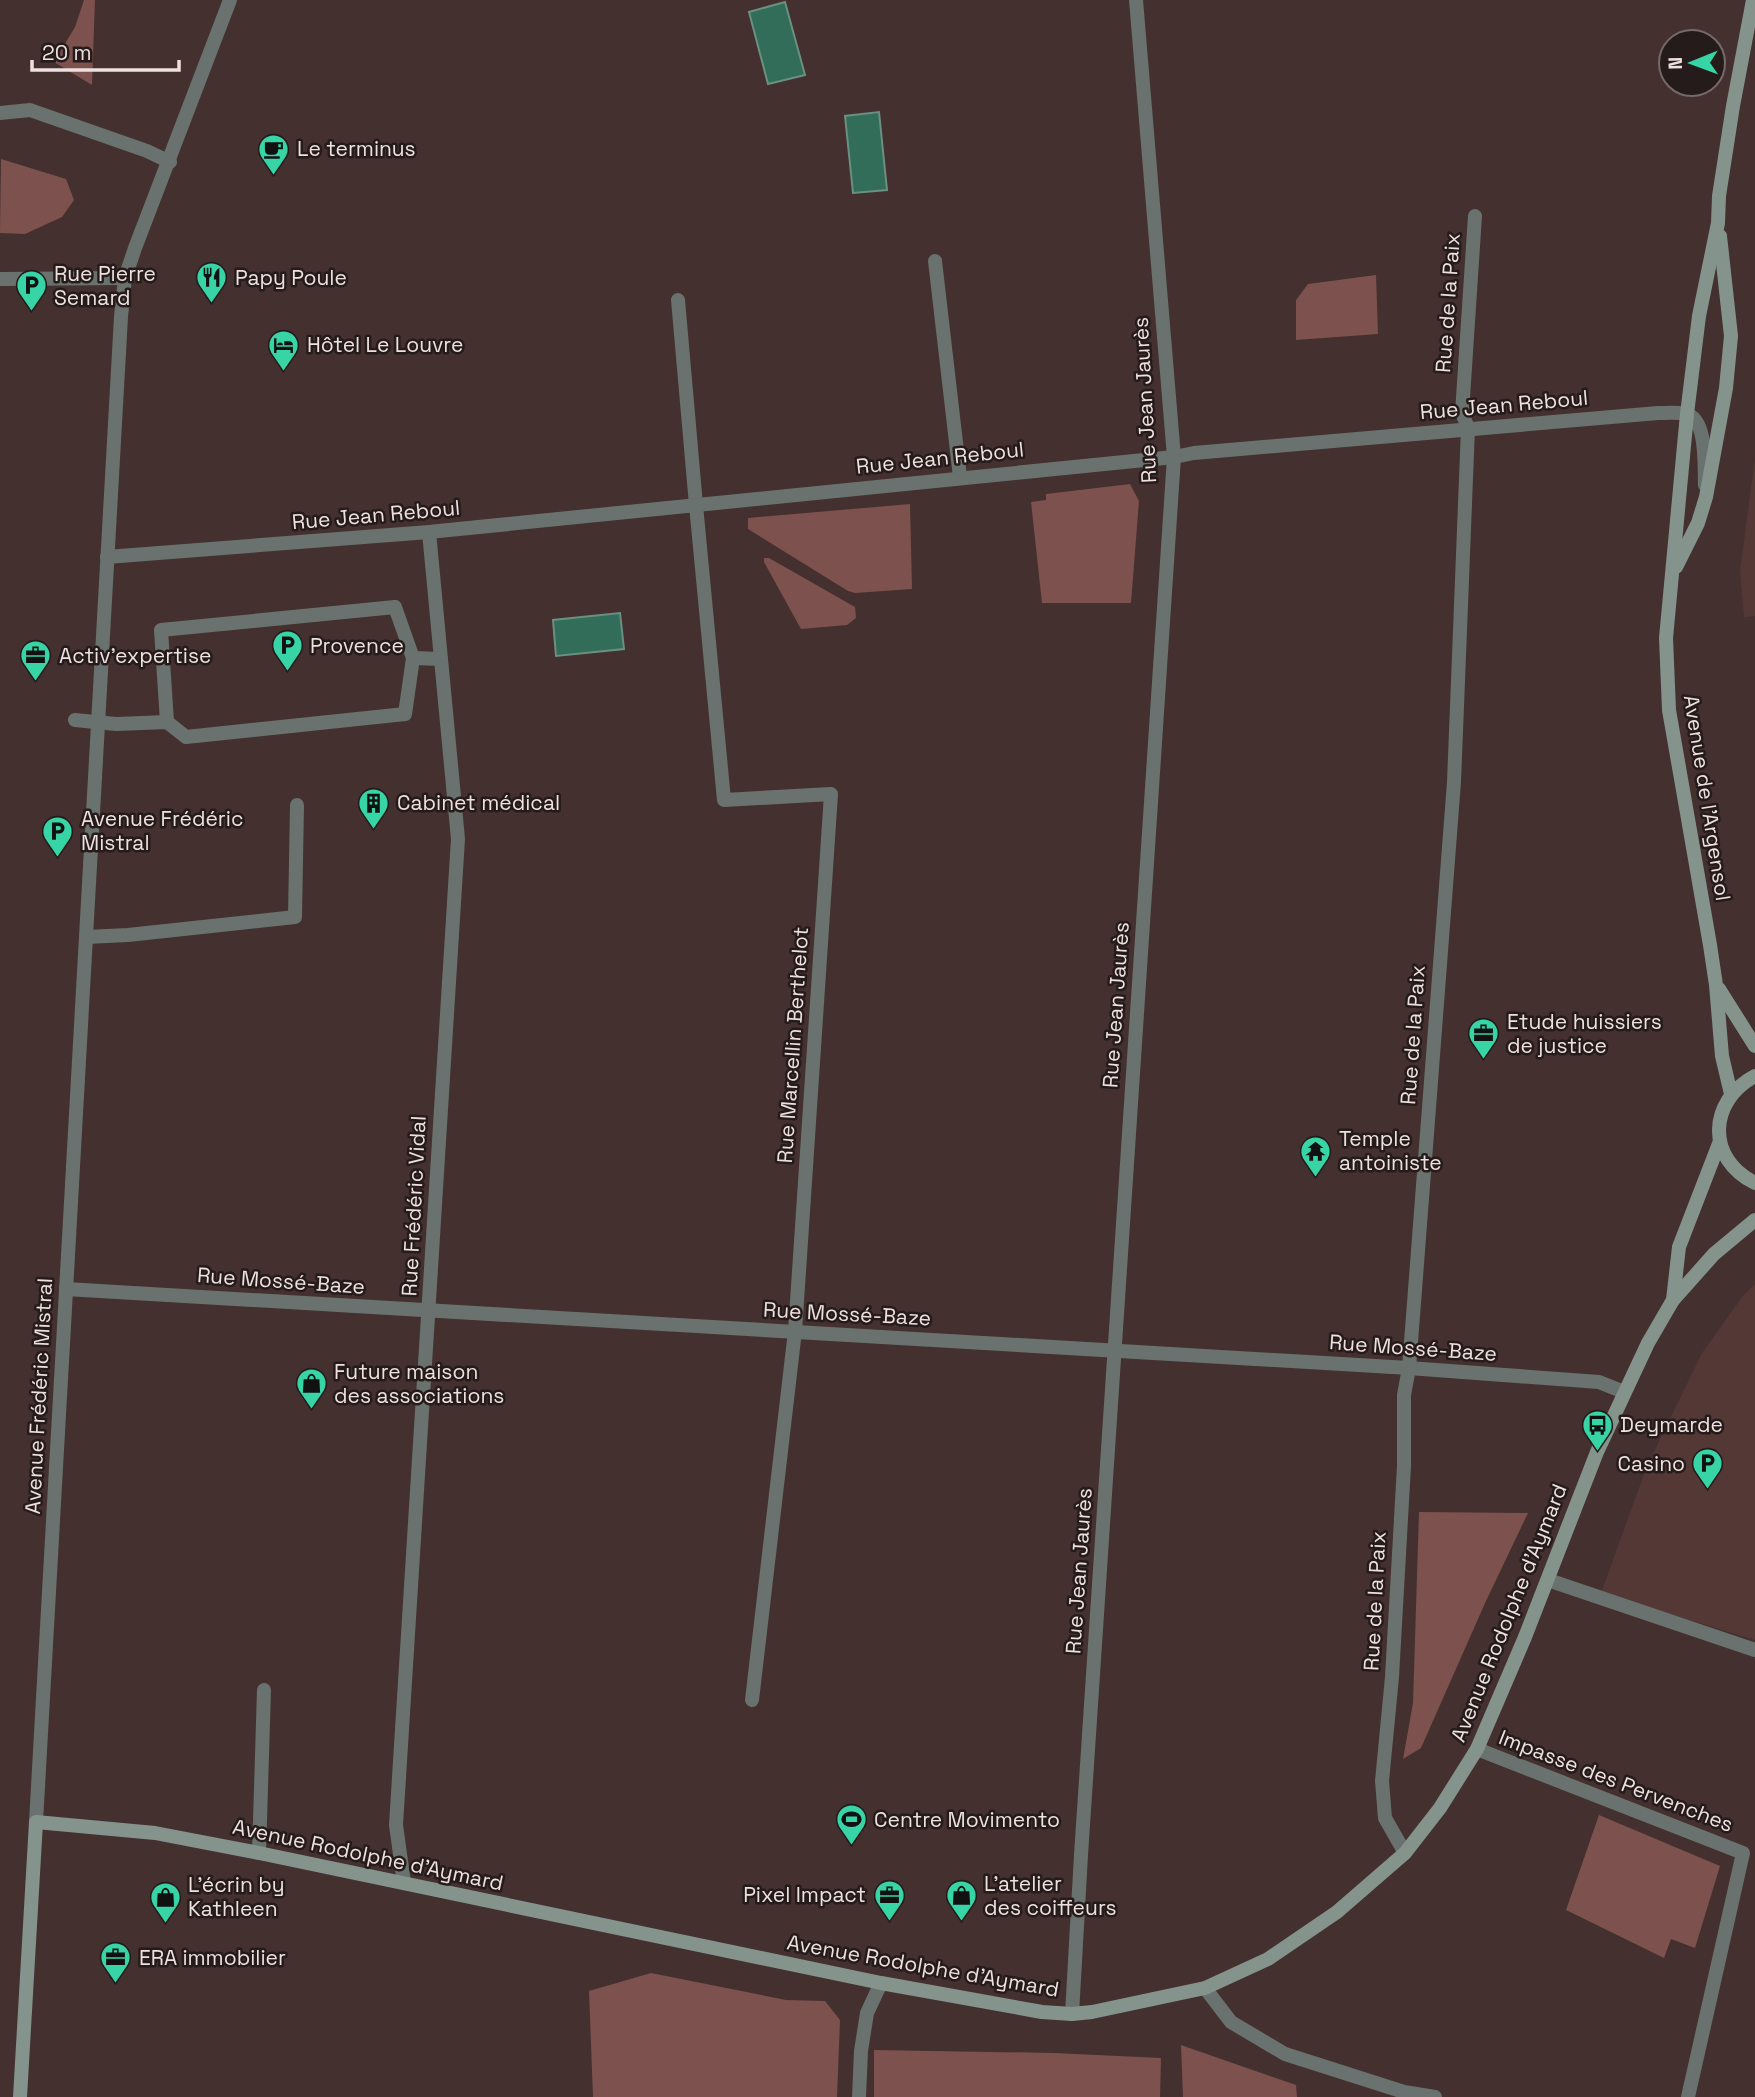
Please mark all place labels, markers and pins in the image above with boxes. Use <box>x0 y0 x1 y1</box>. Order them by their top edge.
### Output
cafe icon: Le terminus <box>257 132 291 176</box>
place label: Le terminus <box>297 135 416 162</box>
place label: Rue Pierre Semard <box>54 260 156 311</box>
restaurant icon: Papy Poule <box>195 261 229 305</box>
place label: Papy Poule <box>235 264 347 291</box>
parking icon: Rue Pierre Semard <box>14 269 48 313</box>
hotel icon: Hôtel Le Louvre <box>267 328 301 372</box>
place label: Hôtel Le Louvre <box>307 331 463 358</box>
parking icon: Provence <box>270 629 304 673</box>
place label: Provence <box>310 632 404 659</box>
office icon: Activ'expertise <box>19 639 53 683</box>
place label: Activ'expertise <box>59 642 211 669</box>
building icon: Cabinet médical <box>357 786 391 830</box>
place label: Cabinet médical <box>397 789 560 816</box>
place label: Avenue Frédéric Mistral <box>81 805 243 856</box>
parking icon: Avenue Frédéric Mistral <box>41 814 75 858</box>
place label: Etude huissiers de justice <box>1507 1008 1662 1059</box>
office icon: Etude huissiers de justice <box>1467 1017 1501 1061</box>
place label: Temple antoiniste <box>1339 1125 1442 1176</box>
temple icon: Temple antoiniste <box>1299 1134 1333 1178</box>
place label: Future maison des associations <box>334 1358 504 1409</box>
shop icon: Future maison des associations <box>294 1367 328 1411</box>
bus stop icon: Deymarde <box>1580 1408 1614 1452</box>
place label: Deymarde <box>1620 1411 1723 1438</box>
parking icon: Casino <box>1691 1447 1725 1491</box>
place label: Casino <box>1617 1450 1685 1477</box>
sports icon: Centre Movimento <box>834 1803 868 1847</box>
place label: Centre Movimento <box>874 1806 1060 1833</box>
place label: L’atelier des coiffeurs <box>984 1870 1117 1921</box>
place label: L’écrin by Kathleen <box>188 1871 285 1922</box>
office icon: Pixel Impact <box>872 1878 906 1922</box>
shop icon: L’atelier des coiffeurs <box>944 1879 978 1923</box>
shop icon: L’écrin by Kathleen <box>148 1880 182 1924</box>
place label: Pixel Impact <box>743 1881 866 1908</box>
office icon: ERA immobilier <box>99 1941 133 1985</box>
place label: ERA immobilier <box>139 1944 286 1971</box>

